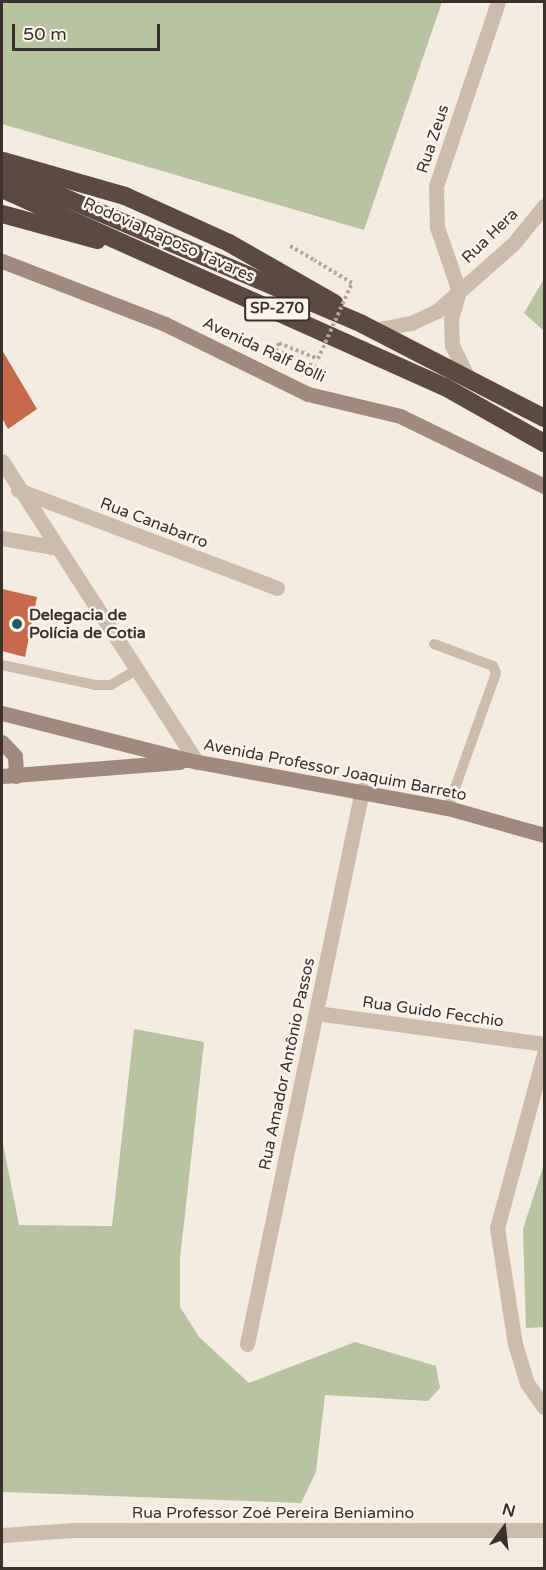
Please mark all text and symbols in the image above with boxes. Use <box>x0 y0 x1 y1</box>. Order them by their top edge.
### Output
scale bar <box>15 12 164 50</box>
text: 50 m <box>23 23 67 45</box>
street label: Rua Zeus <box>413 102 453 176</box>
street label: Rodovia Raposo Tavares <box>80 193 258 287</box>
street label: Rua Hera <box>458 205 522 267</box>
road number: SP-270 <box>244 297 310 321</box>
street label: Avenida Ralf Bolli <box>200 313 328 387</box>
street label: Rua Canabarro <box>97 494 211 552</box>
place label: Delegacia de Polícia de Cotia <box>29 605 146 643</box>
marker: Delegacia de Polícia de Cotia <box>10 617 24 631</box>
street label: Avenida Professor Joaquim Barreto <box>202 735 468 805</box>
street label: Rua Amador Antônio Passos <box>255 956 319 1172</box>
street label: Rua Guido Fecchio <box>361 993 505 1031</box>
north arrow <box>474 1498 534 1558</box>
text: N <box>500 1499 517 1522</box>
street label: Rua Professor Zoé Pereira Beniamino <box>132 1503 414 1523</box>

